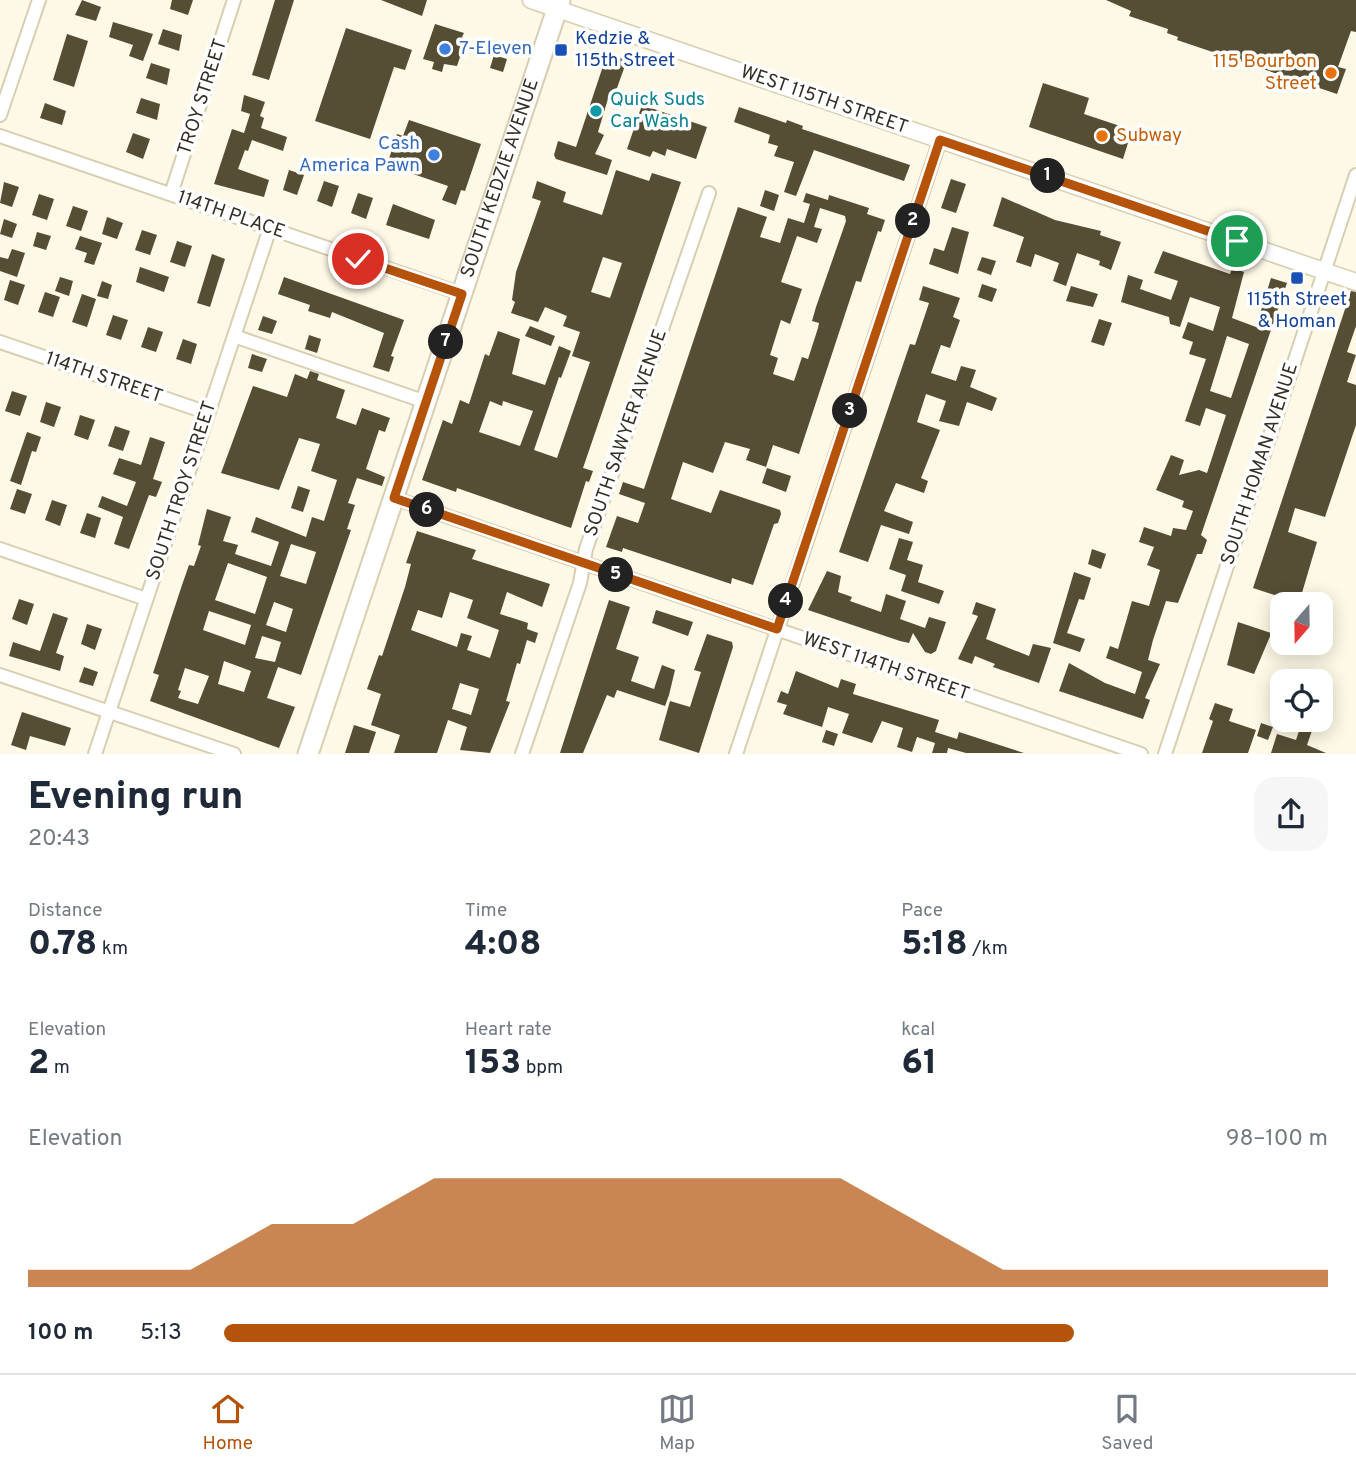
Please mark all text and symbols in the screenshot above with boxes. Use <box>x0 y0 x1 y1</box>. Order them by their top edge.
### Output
place label: Kedzie & 115th Street <box>575 27 675 73</box>
street label: TROY STREET <box>173 36 233 158</box>
place label: 7-Eleven <box>459 37 532 61</box>
marker: 7-Eleven <box>437 41 453 57</box>
marker: Kedzie & 115th Street <box>553 42 569 58</box>
place label: 115 Bourbon Street <box>1213 50 1317 96</box>
street label: WEST 115TH STREET <box>737 60 911 140</box>
marker: 115 Bourbon Street <box>1323 65 1339 81</box>
street label: SOUTH KEDZIE AVENUE <box>456 76 545 281</box>
place label: Quick Suds Car Wash <box>610 88 705 134</box>
marker: Quick Suds Car Wash <box>588 103 604 119</box>
place label: Subway <box>1116 124 1182 148</box>
marker: Subway <box>1094 128 1110 144</box>
place label: Cash America Pawn <box>299 132 420 178</box>
marker: Cash America Pawn <box>426 147 442 163</box>
pin: 1 <box>1030 158 1066 194</box>
text: 1 <box>1044 163 1051 187</box>
street label: 114TH PLACE <box>174 185 288 245</box>
pin: 2 <box>895 204 930 238</box>
text: 2 <box>907 208 918 232</box>
pin <box>1207 211 1267 271</box>
icon: arrive <box>1218 222 1256 260</box>
pin <box>328 229 388 289</box>
icon: check <box>339 240 377 278</box>
marker: 115th Street & Homan <box>1289 270 1305 286</box>
place label: 115th Street & Homan <box>1247 288 1347 334</box>
pin: 7 <box>428 324 464 360</box>
street label: SOUTH SAWYER AVENUE <box>579 326 673 540</box>
text: 7 <box>440 329 451 353</box>
street label: 114TH STREET <box>42 347 166 409</box>
street label: SOUTH HOMAN AVENUE <box>1216 360 1304 568</box>
pin: 3 <box>832 394 868 428</box>
street label: SOUTH TROY STREET <box>142 398 222 584</box>
text: 3 <box>844 398 855 422</box>
pin: 6 <box>410 492 444 528</box>
text: 6 <box>421 497 432 521</box>
pin: 5 <box>598 558 634 592</box>
text: 5 <box>610 562 621 586</box>
pin: 4 <box>768 584 804 618</box>
text: 4 <box>779 588 792 612</box>
north arrow <box>1270 592 1334 654</box>
map controls <box>1270 592 1333 732</box>
street label: WEST 114TH STREET <box>799 627 973 707</box>
button: locate <box>1270 669 1333 732</box>
text: Evening run <box>28 774 243 823</box>
button: share <box>1254 777 1328 851</box>
text: 20:43 <box>28 825 90 854</box>
text: Distance <box>28 899 103 923</box>
text: Time <box>465 899 507 923</box>
text: Pace <box>901 899 943 923</box>
text: 0.78 <box>28 923 97 967</box>
text: 4:08 <box>465 923 542 967</box>
text: 5:18 <box>901 923 968 967</box>
text: km <box>97 937 128 961</box>
text: /km <box>968 937 1008 961</box>
text: Elevation <box>28 1018 106 1042</box>
text: Heart rate <box>465 1018 552 1042</box>
text: kcal <box>901 1018 935 1042</box>
text: 2 <box>28 1042 49 1086</box>
text: 153 <box>465 1042 521 1086</box>
text: 61 <box>901 1042 937 1086</box>
text: m <box>49 1056 70 1080</box>
text: bpm <box>521 1056 563 1080</box>
text: Elevation <box>28 1125 123 1154</box>
text: 98–100 m <box>1226 1125 1328 1154</box>
text: 100 m <box>28 1319 93 1348</box>
text: 5:13 <box>140 1319 182 1348</box>
tab: Home <box>203 1390 253 1456</box>
tab: Map <box>658 1390 696 1456</box>
tab: Saved <box>1101 1390 1153 1456</box>

